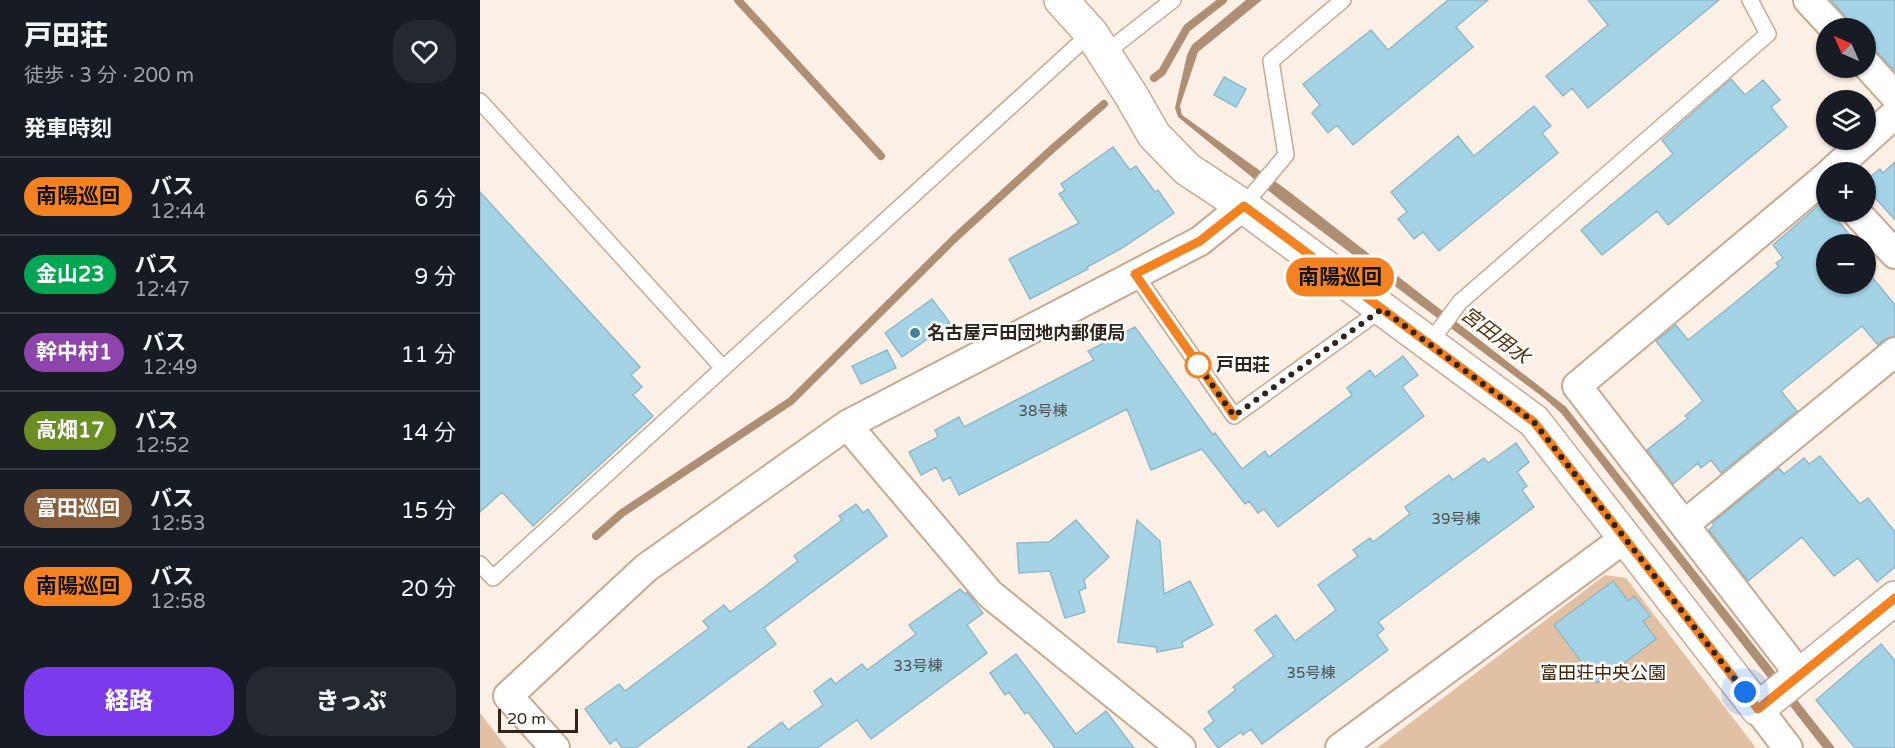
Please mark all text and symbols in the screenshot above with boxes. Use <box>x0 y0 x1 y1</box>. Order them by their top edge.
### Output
north arrow <box>1816 18 1876 78</box>
map controls <box>1816 18 1876 294</box>
text: 戸田荘 <box>24 19 108 53</box>
button: heart <box>393 20 456 83</box>
text: 徒歩 · 3 分 · 200 m <box>24 64 194 88</box>
button: layers <box>1816 90 1876 150</box>
text: 発車時刻 <box>24 116 112 142</box>
button: + <box>1816 162 1876 222</box>
text: バス <box>150 174 194 200</box>
text: 南陽巡回 <box>36 184 120 209</box>
text: 6 分 <box>414 186 456 212</box>
text: 12:44 <box>150 200 205 224</box>
button: − <box>1816 234 1876 294</box>
text: バス <box>134 252 178 278</box>
line badge: 南陽巡回 <box>1298 258 1382 296</box>
text: 金山23 <box>36 262 104 287</box>
text: 9 分 <box>414 264 456 290</box>
text: 南陽巡回 <box>1298 265 1382 290</box>
text: 12:47 <box>134 278 190 302</box>
water label: 宮田用水 <box>1456 302 1536 371</box>
place label: 名古屋戸田団地内郵便局 <box>927 322 1125 344</box>
marker: 名古屋戸田団地内郵便局 <box>908 326 922 340</box>
text: バス <box>142 330 186 356</box>
text: 幹中村1 <box>36 340 112 365</box>
text: 11 分 <box>401 342 456 368</box>
marker: 戸田荘 <box>1185 352 1211 378</box>
place label: 戸田荘 <box>1216 354 1270 376</box>
text: 12:49 <box>142 356 198 380</box>
house number: 38号棟 <box>1019 402 1067 420</box>
text: バス <box>134 408 178 434</box>
text: 高畑17 <box>36 418 104 443</box>
text: 14 分 <box>401 420 456 446</box>
text: 12:52 <box>134 434 190 458</box>
text: バス <box>150 486 194 512</box>
text: 富田巡回 <box>36 496 120 521</box>
text: 15 分 <box>401 498 456 524</box>
house number: 39号棟 <box>1432 510 1480 528</box>
text: 12:53 <box>150 512 205 536</box>
text: バス <box>150 564 194 590</box>
text: 南陽巡回 <box>36 574 120 599</box>
text: 20 分 <box>401 576 456 602</box>
text: 12:58 <box>150 590 205 614</box>
house number: 33号棟 <box>894 657 942 675</box>
park label: 富田荘中央公園 <box>1540 662 1666 684</box>
house number: 35号棟 <box>1287 664 1335 682</box>
button: 経路 <box>24 667 234 736</box>
button: きっぷ <box>246 667 456 736</box>
your location <box>1730 677 1760 707</box>
scale bar <box>498 706 578 734</box>
text: 20 m <box>507 709 546 729</box>

